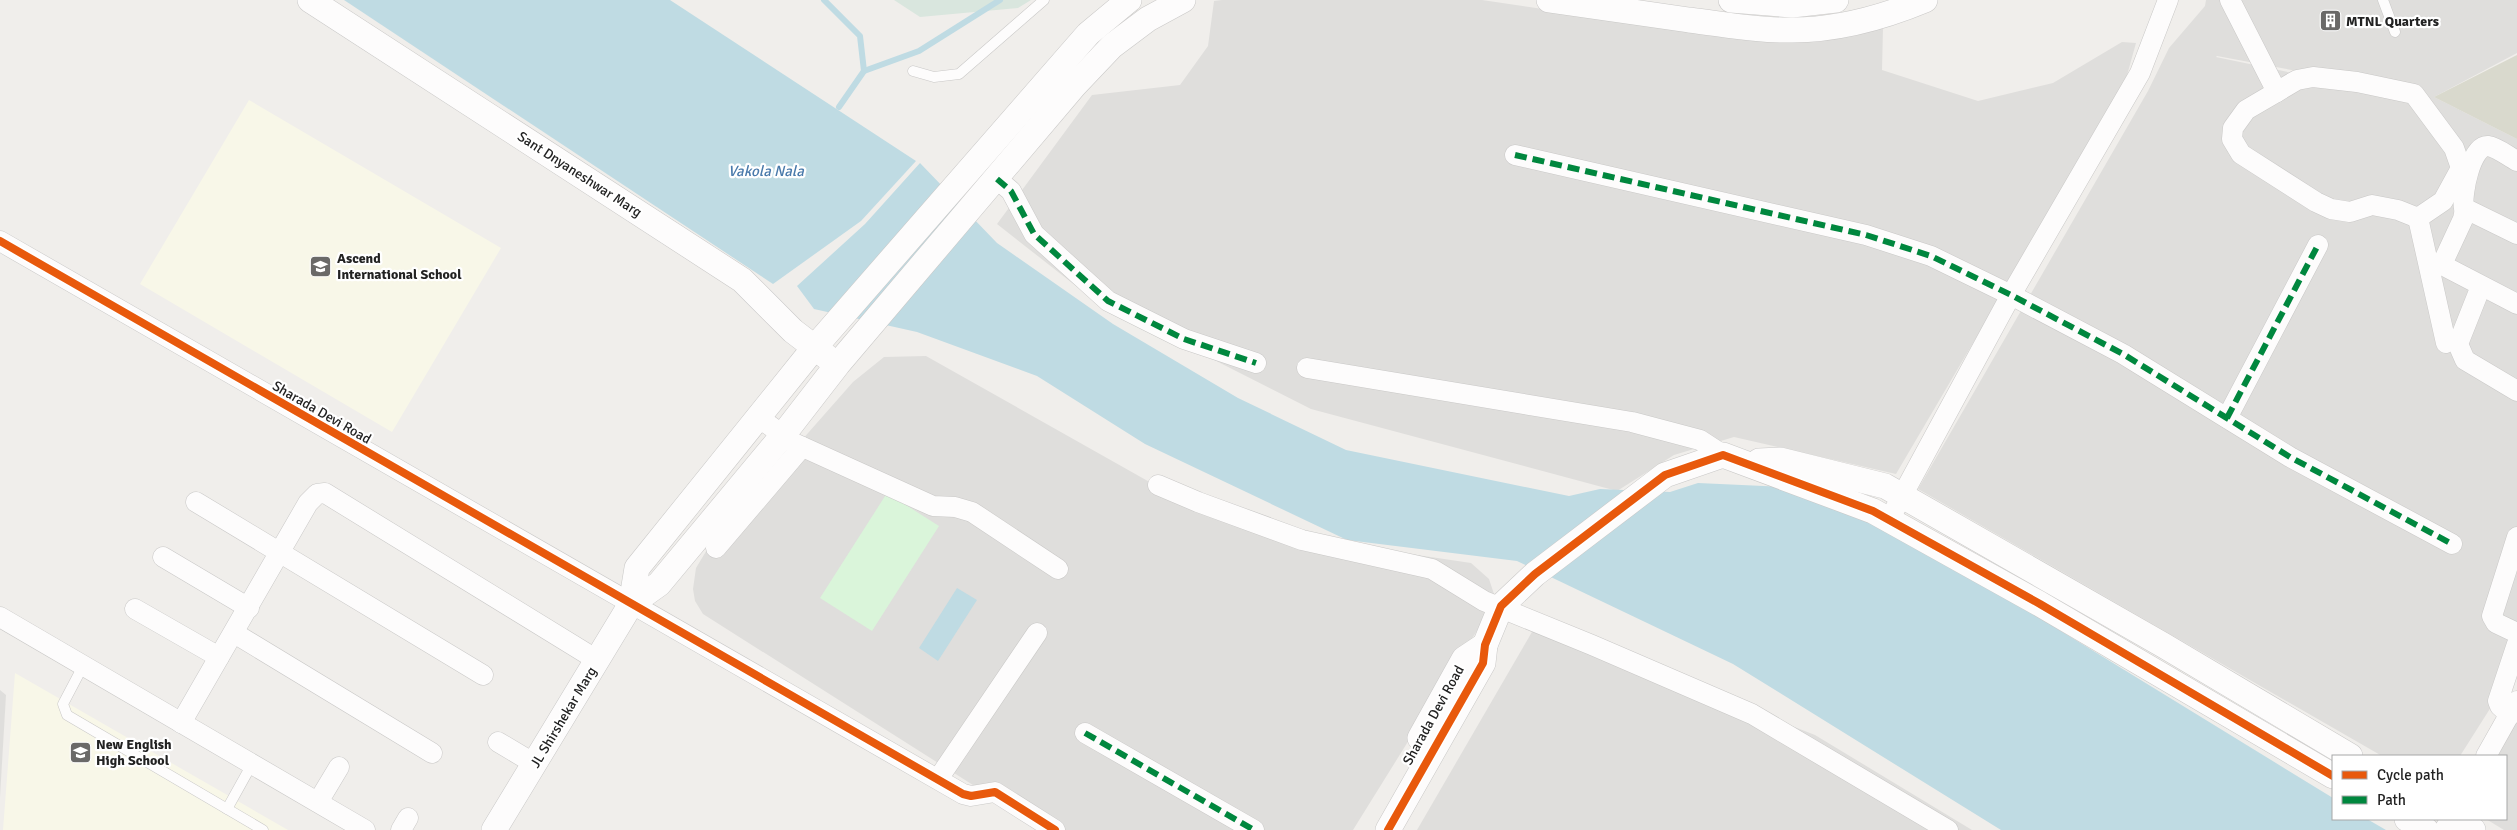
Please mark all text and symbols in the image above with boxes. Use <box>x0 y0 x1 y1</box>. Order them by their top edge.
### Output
building icon: MTNL Quarters <box>2318 9 2342 33</box>
place label: MTNL Quarters <box>2346 13 2439 30</box>
street label: Sant Dnyaneshwar Marg <box>514 128 645 221</box>
water label: Vakola Nala <box>728 162 804 180</box>
place label: Ascend International School <box>337 250 462 283</box>
school or university icon: Ascend International School <box>309 254 333 278</box>
street label: Sharada Devi Road <box>269 377 374 448</box>
street label: Sharada Devi Road <box>1399 663 1468 768</box>
street label: JL Shirshekar Marg <box>527 664 600 771</box>
place label: New English High School <box>96 736 172 769</box>
school or university icon: New English High School <box>68 740 92 764</box>
legend <box>2332 755 2507 820</box>
text: Cycle path <box>2377 766 2444 784</box>
text: Path <box>2377 791 2406 809</box>

